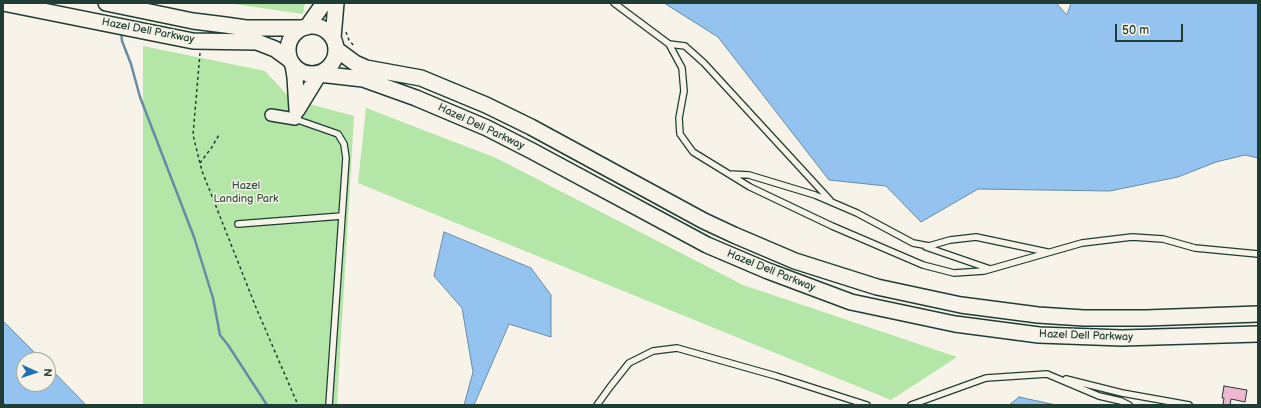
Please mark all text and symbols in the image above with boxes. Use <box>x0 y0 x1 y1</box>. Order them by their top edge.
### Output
street label: Hazel Dell Parkway <box>101 16 195 46</box>
scale bar <box>1117 16 1185 42</box>
text: 50 m <box>1122 23 1149 38</box>
street label: Hazel Dell Parkway <box>436 101 526 153</box>
park label: Hazel Landing Park <box>214 179 278 205</box>
street label: Hazel Dell Parkway <box>725 247 817 295</box>
street label: Hazel Dell Parkway <box>1039 328 1133 344</box>
north arrow <box>16 352 56 392</box>
text: N <box>41 368 54 377</box>

